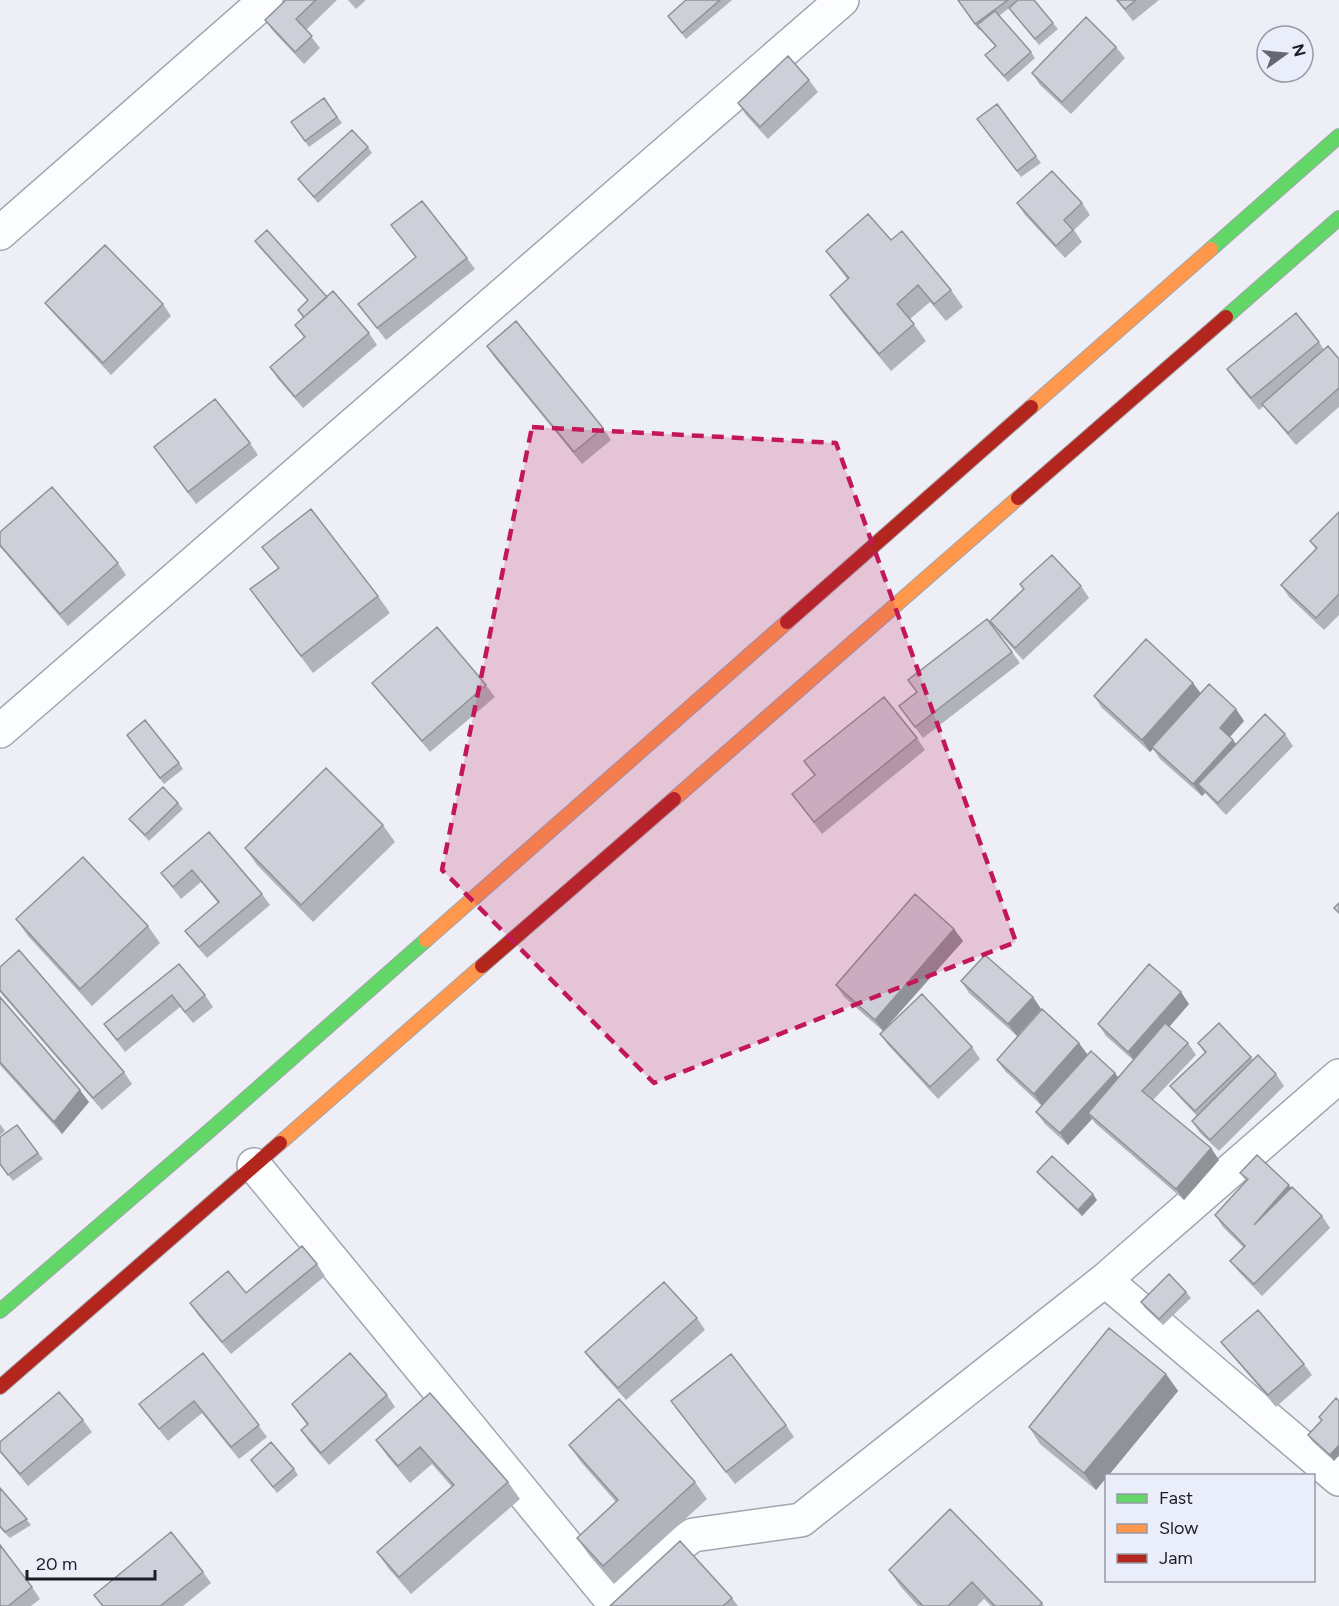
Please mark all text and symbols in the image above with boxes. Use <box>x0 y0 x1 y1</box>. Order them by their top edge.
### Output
north arrow <box>1255 24 1315 84</box>
text: N <box>1288 42 1310 59</box>
legend <box>1105 1474 1315 1582</box>
text: Fast <box>1159 1487 1193 1509</box>
text: Slow <box>1159 1517 1198 1539</box>
scale bar <box>27 1543 154 1581</box>
text: Jam <box>1159 1547 1193 1569</box>
text: 20 m <box>36 1553 77 1575</box>

